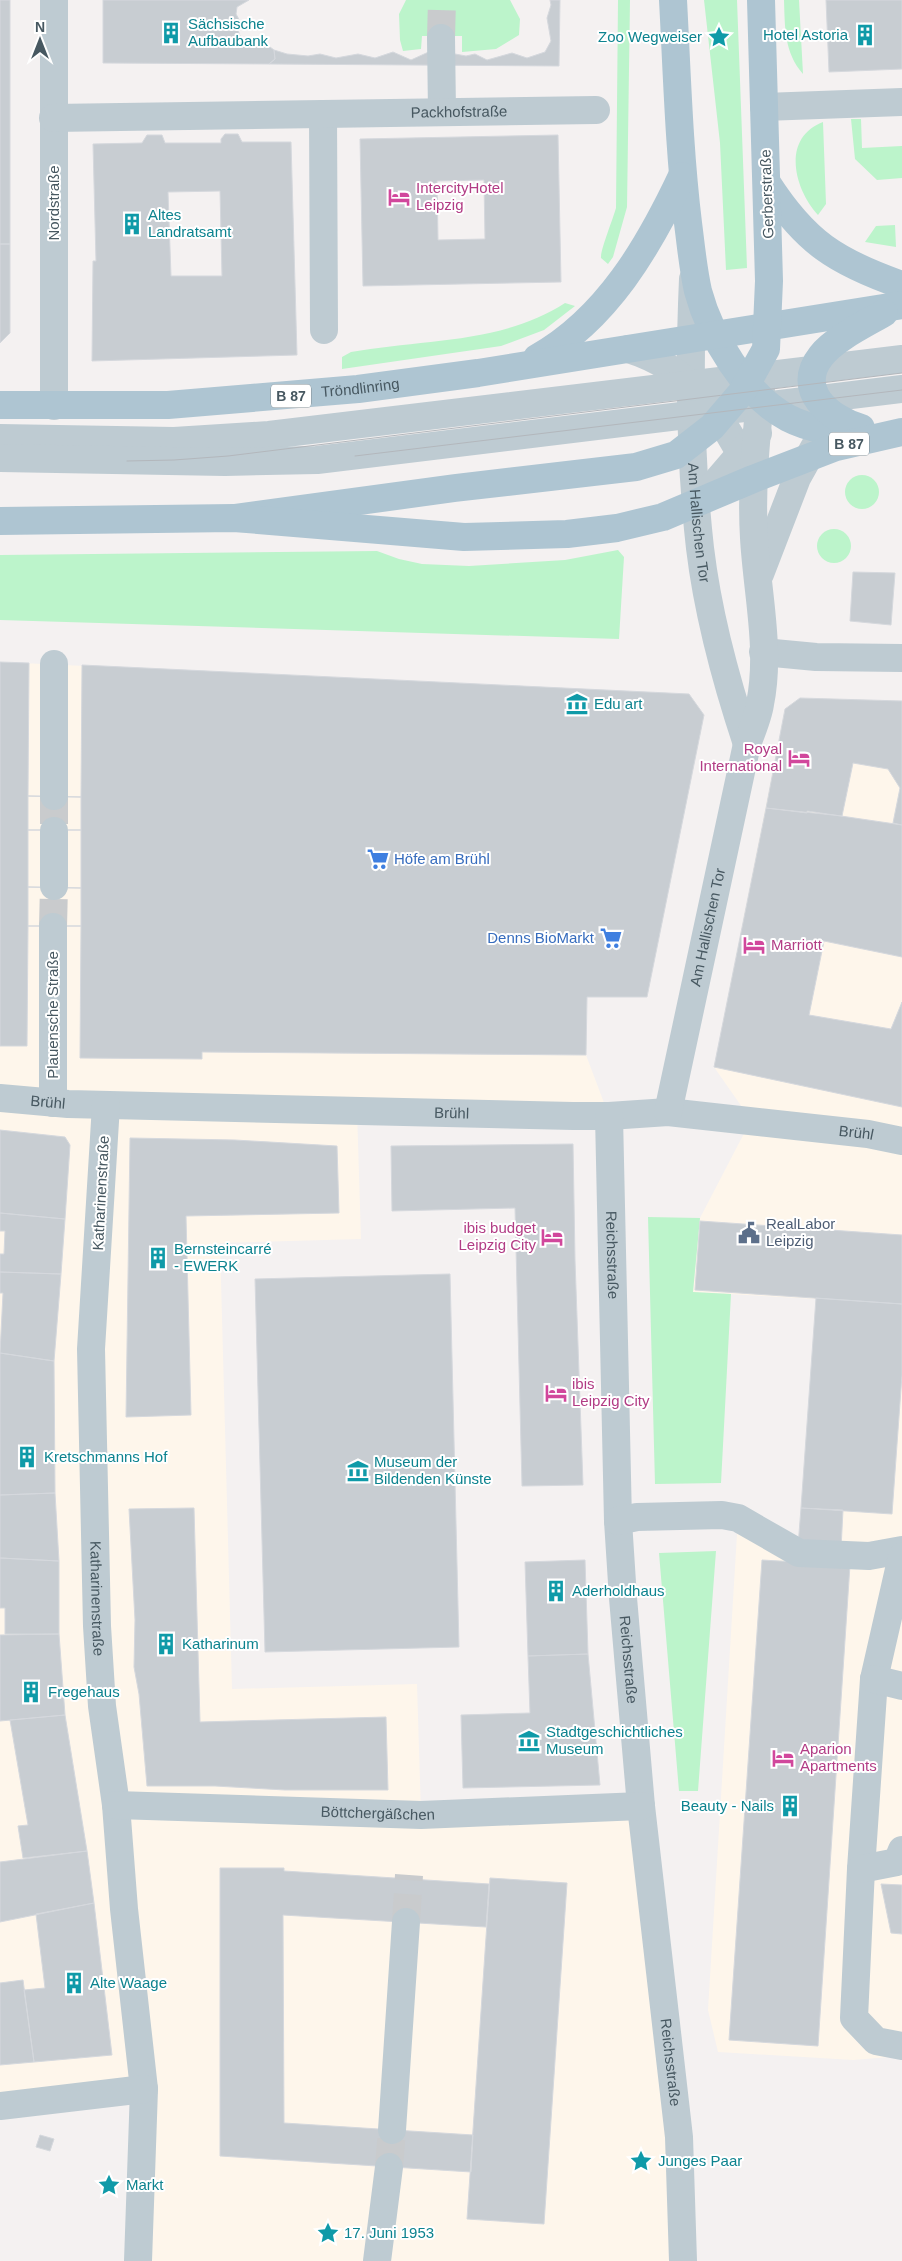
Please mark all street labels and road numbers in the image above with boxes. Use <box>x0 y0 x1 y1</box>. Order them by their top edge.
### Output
street label: Packhofstraße <box>410 102 507 121</box>
street label: Gerberstraße <box>756 149 777 239</box>
street label: Nordstraße <box>45 165 62 241</box>
street label: Tröndlinring <box>320 375 400 400</box>
road number: B 87 <box>271 384 311 408</box>
road number: B 87 <box>829 432 869 456</box>
street label: Am Hallischen Tor <box>685 462 714 584</box>
street label: Am Hallischen Tor <box>686 866 728 988</box>
street label: Plauensche Straße <box>44 951 61 1079</box>
street label: Brühl <box>30 1092 66 1112</box>
street label: Brühl <box>434 1104 469 1122</box>
street label: Brühl <box>838 1122 875 1143</box>
street label: Katharinenstraße <box>89 1135 112 1251</box>
street label: Reichsstraße <box>603 1211 622 1299</box>
street label: Katharinenstraße <box>87 1541 108 1656</box>
street label: Reichsstraße <box>617 1615 641 1704</box>
street label: Böttchergäßchen <box>320 1803 435 1823</box>
street label: Reichsstraße <box>657 2017 684 2107</box>

